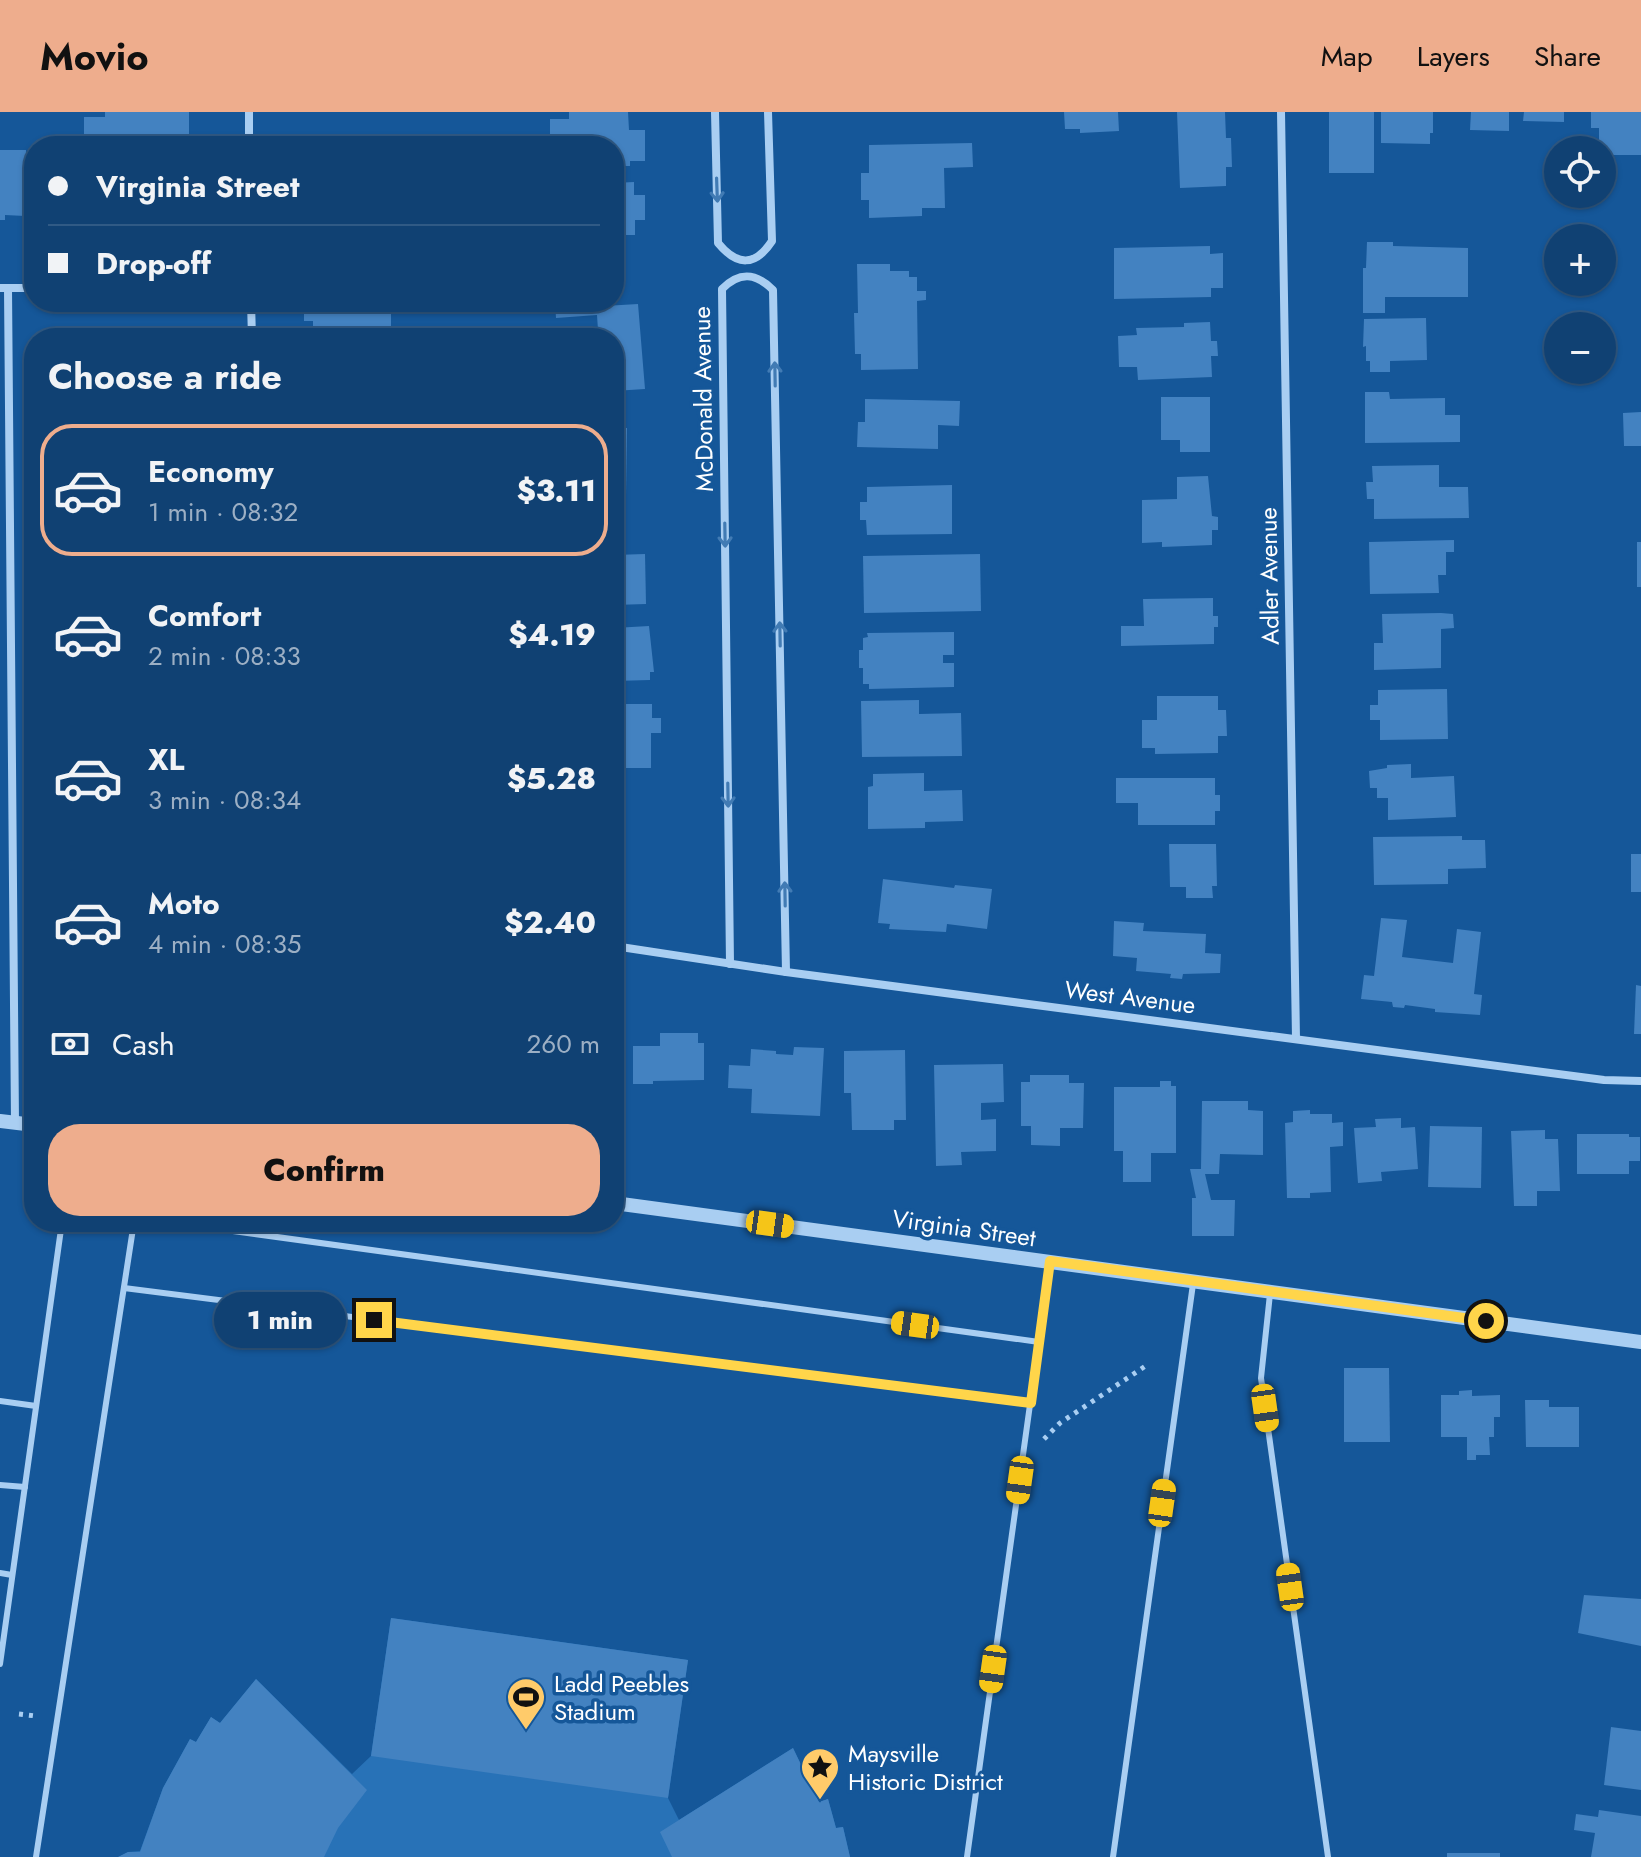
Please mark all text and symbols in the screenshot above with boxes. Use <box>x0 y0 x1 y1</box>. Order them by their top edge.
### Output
text: Movio <box>40 29 149 84</box>
text: Map <box>1321 36 1373 77</box>
text: Layers <box>1417 36 1490 77</box>
text: Share <box>1534 36 1601 77</box>
map controls <box>1544 136 1616 384</box>
button: locate <box>1544 136 1616 208</box>
text: Virginia Street <box>96 165 300 208</box>
one-way arrow <box>709 176 724 203</box>
button: + <box>1544 224 1616 296</box>
text: Drop-off <box>96 242 211 285</box>
street label: McDonald Avenue <box>684 306 722 492</box>
button: − <box>1544 312 1616 384</box>
text: Choose a ride <box>48 350 282 402</box>
one-way arrow <box>767 361 783 388</box>
text: Economy <box>148 450 274 493</box>
icon: car <box>52 454 124 526</box>
text: $3.11 <box>517 469 596 512</box>
text: 1 min · 08:32 <box>148 493 298 531</box>
street label: Adler Avenue <box>1250 507 1288 645</box>
one-way arrow <box>717 521 733 548</box>
text: Comfort <box>148 594 261 637</box>
icon: car <box>52 598 124 670</box>
text: $4.19 <box>508 613 596 656</box>
one-way arrow <box>772 621 788 648</box>
text: 2 min · 08:33 <box>148 637 301 675</box>
text: XL <box>148 738 184 781</box>
icon: car <box>52 742 124 814</box>
text: $5.28 <box>507 757 596 800</box>
text: 3 min · 08:34 <box>148 781 301 819</box>
one-way arrow <box>720 781 736 808</box>
one-way arrow <box>777 881 792 908</box>
text: Moto <box>148 882 220 925</box>
icon: car <box>52 886 124 958</box>
text: $2.40 <box>504 901 596 944</box>
text: 4 min · 08:35 <box>148 925 302 963</box>
street label: West Avenue <box>1063 972 1197 1022</box>
icon: cash <box>48 1022 92 1066</box>
text: Cash <box>112 1023 175 1066</box>
text: 260 m <box>527 1025 600 1063</box>
button: Confirm <box>48 1124 600 1216</box>
street label: Virginia Street <box>890 1201 1038 1255</box>
car <box>745 1209 795 1239</box>
callout: 1 min <box>214 1292 346 1348</box>
text: 1 min <box>247 1301 313 1339</box>
route end <box>356 1302 392 1338</box>
route start <box>1468 1303 1504 1339</box>
car <box>890 1310 940 1340</box>
car <box>1250 1383 1280 1433</box>
car <box>1005 1455 1035 1505</box>
car <box>1147 1478 1177 1528</box>
car <box>1275 1562 1305 1612</box>
car <box>978 1644 1008 1694</box>
place label: Ladd Peebles Stadium <box>554 1666 689 1729</box>
sports icon: Ladd Peebles Stadium <box>505 1676 547 1731</box>
place label: Maysville Historic District <box>848 1736 1003 1799</box>
place icon: Maysville Historic District <box>799 1746 841 1801</box>

